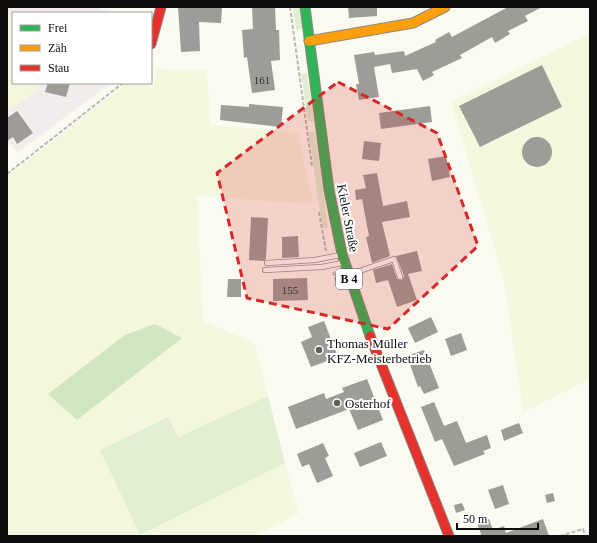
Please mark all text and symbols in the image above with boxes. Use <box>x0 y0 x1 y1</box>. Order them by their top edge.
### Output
legend <box>12 12 152 84</box>
text: Frei <box>48 21 68 35</box>
text: Zäh <box>48 41 67 55</box>
text: Stau <box>48 61 69 75</box>
house number: 161 <box>254 74 270 86</box>
street label: Kieler Straße <box>334 183 362 253</box>
road number: B 4 <box>336 269 362 289</box>
house number: 155 <box>282 284 299 296</box>
place label: Thomas Müller KFZ-Meisterbetrieb <box>327 336 432 366</box>
marker: Thomas Müller KFZ-Meisterbetrieb <box>314 345 324 355</box>
place label: Osterhof <box>345 396 391 411</box>
marker: Osterhof <box>332 398 342 408</box>
scale bar <box>457 505 538 531</box>
text: 50 m <box>463 512 488 526</box>

